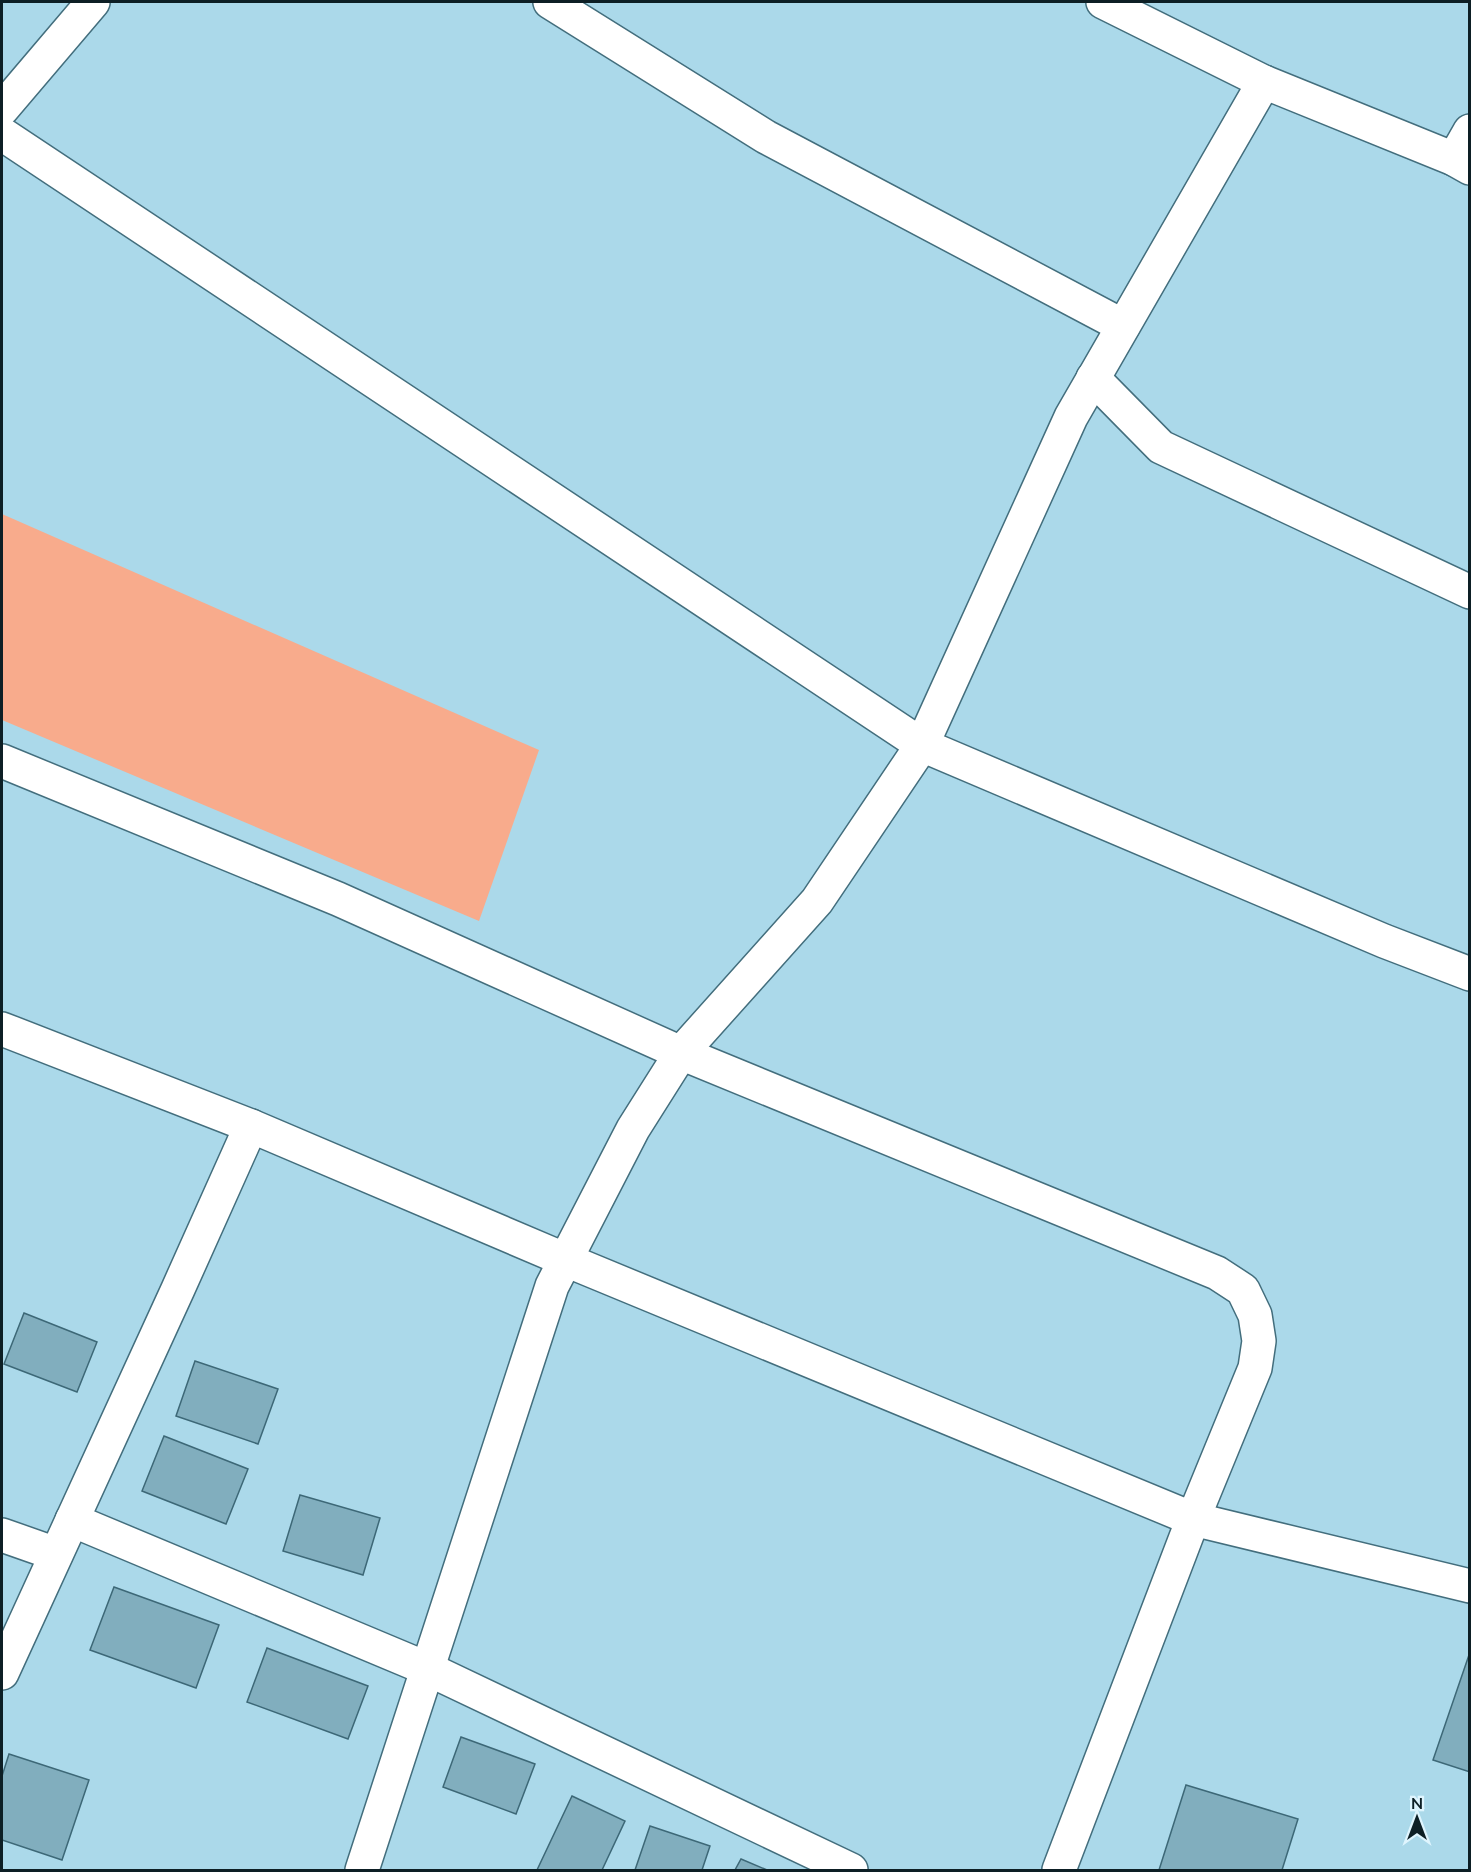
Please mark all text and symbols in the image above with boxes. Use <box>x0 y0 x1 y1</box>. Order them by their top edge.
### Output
north arrow <box>1387 1788 1447 1848</box>
text: N <box>1411 1793 1423 1813</box>

